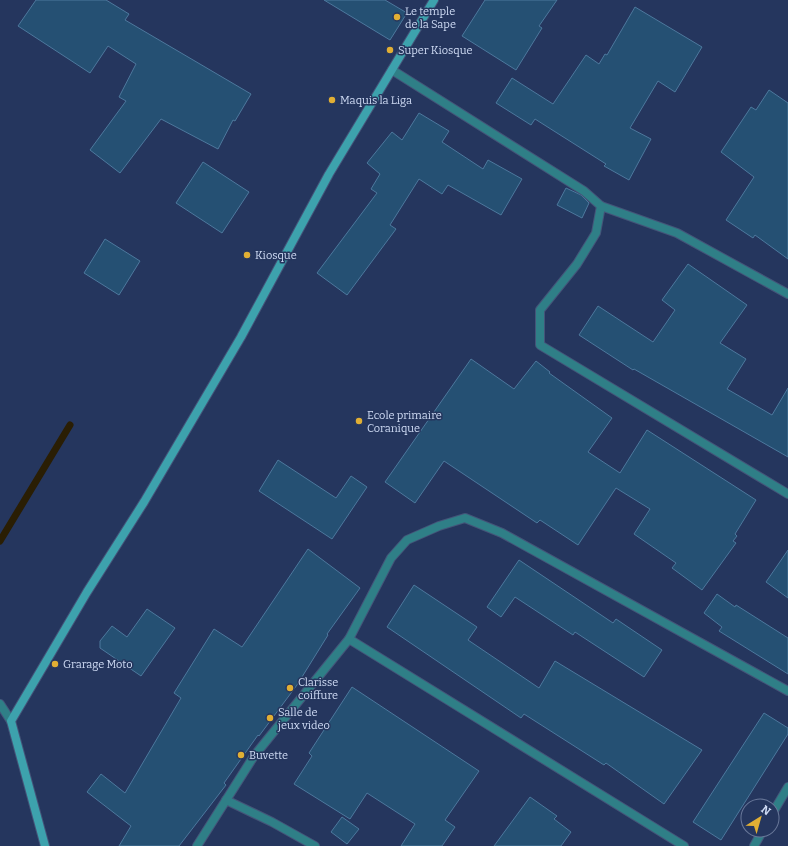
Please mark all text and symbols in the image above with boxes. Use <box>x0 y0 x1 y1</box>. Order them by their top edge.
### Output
place label: Le temple de la Sape <box>405 5 456 31</box>
marker: Le temple de la Sape <box>392 12 402 22</box>
place label: Super Kiosque <box>398 44 473 57</box>
marker: Super Kiosque <box>385 45 395 55</box>
place label: Maquis la Liga <box>340 94 412 107</box>
marker: Maquis la Liga <box>327 95 337 105</box>
place label: Kiosque <box>255 249 297 262</box>
marker: Kiosque <box>242 250 252 260</box>
place label: Ecole primaire Coranique <box>367 409 442 435</box>
marker: Ecole primaire Coranique <box>354 416 364 426</box>
place label: Grarage Moto <box>63 658 133 671</box>
marker: Grarage Moto <box>50 659 60 669</box>
place label: Clarisse coiffure <box>298 676 338 702</box>
marker: Clarisse coiffure <box>285 683 295 693</box>
place label: Salle de jeux video <box>277 706 330 732</box>
marker: Salle de jeux video <box>265 713 275 723</box>
place label: Buvette <box>249 749 288 762</box>
marker: Buvette <box>236 750 246 760</box>
north arrow <box>740 798 780 838</box>
text: N <box>758 803 773 818</box>

